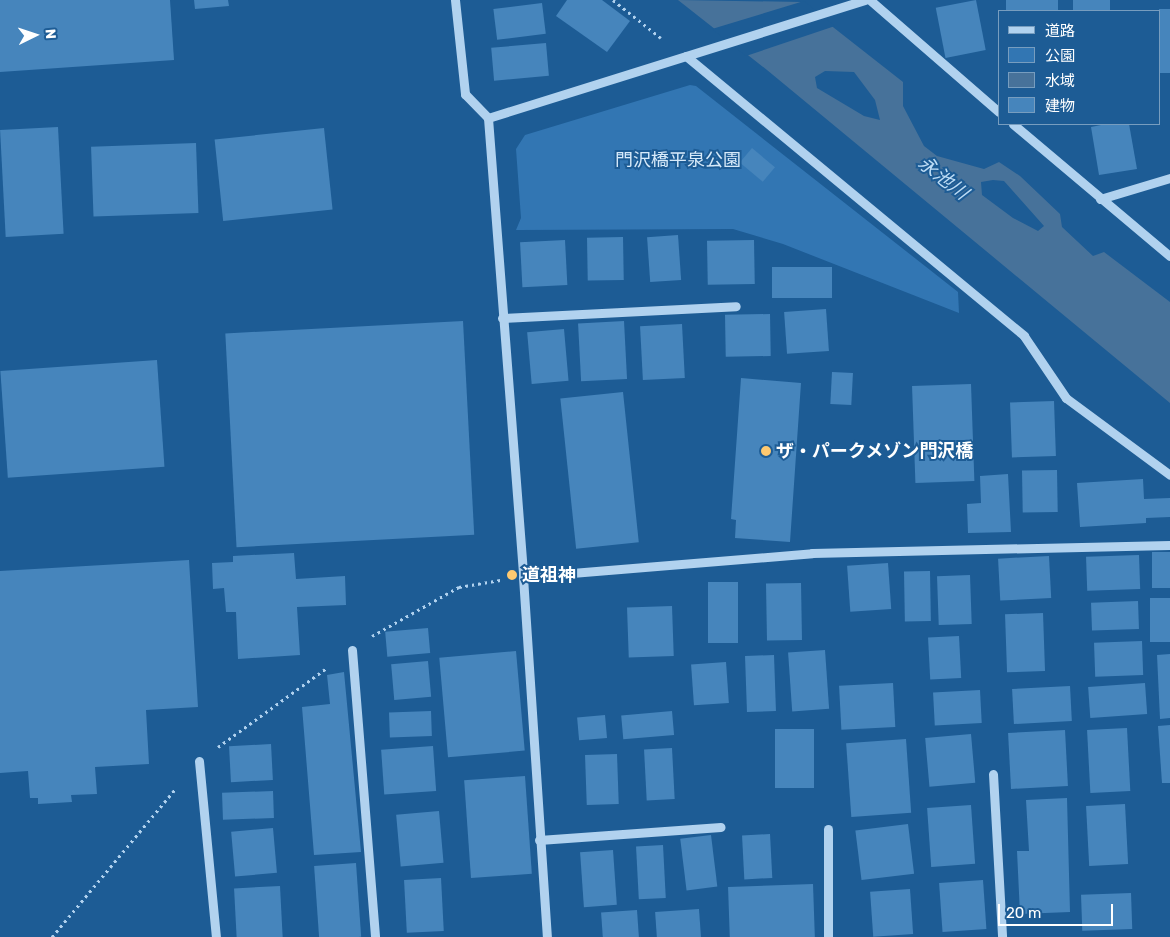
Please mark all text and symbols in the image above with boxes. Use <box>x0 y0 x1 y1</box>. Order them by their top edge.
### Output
north arrow <box>10 10 60 60</box>
legend <box>998 10 1160 125</box>
text: 道路 <box>1045 22 1075 40</box>
text: N <box>42 28 59 40</box>
text: 公園 <box>1045 47 1075 65</box>
text: 水域 <box>1045 72 1075 90</box>
text: 建物 <box>1045 97 1075 115</box>
park label: 門沢橋平泉公園 <box>615 149 741 171</box>
water label: 永池川 <box>914 151 972 205</box>
place label: ザ・パークメゾン門沢橋 <box>776 440 974 462</box>
marker: ザ・パークメゾン門沢橋 <box>760 445 772 457</box>
place label: 道祖神 <box>522 564 576 586</box>
marker: 道祖神 <box>506 569 518 581</box>
scale bar <box>1000 894 1115 926</box>
text: 20 m <box>1006 904 1041 922</box>

